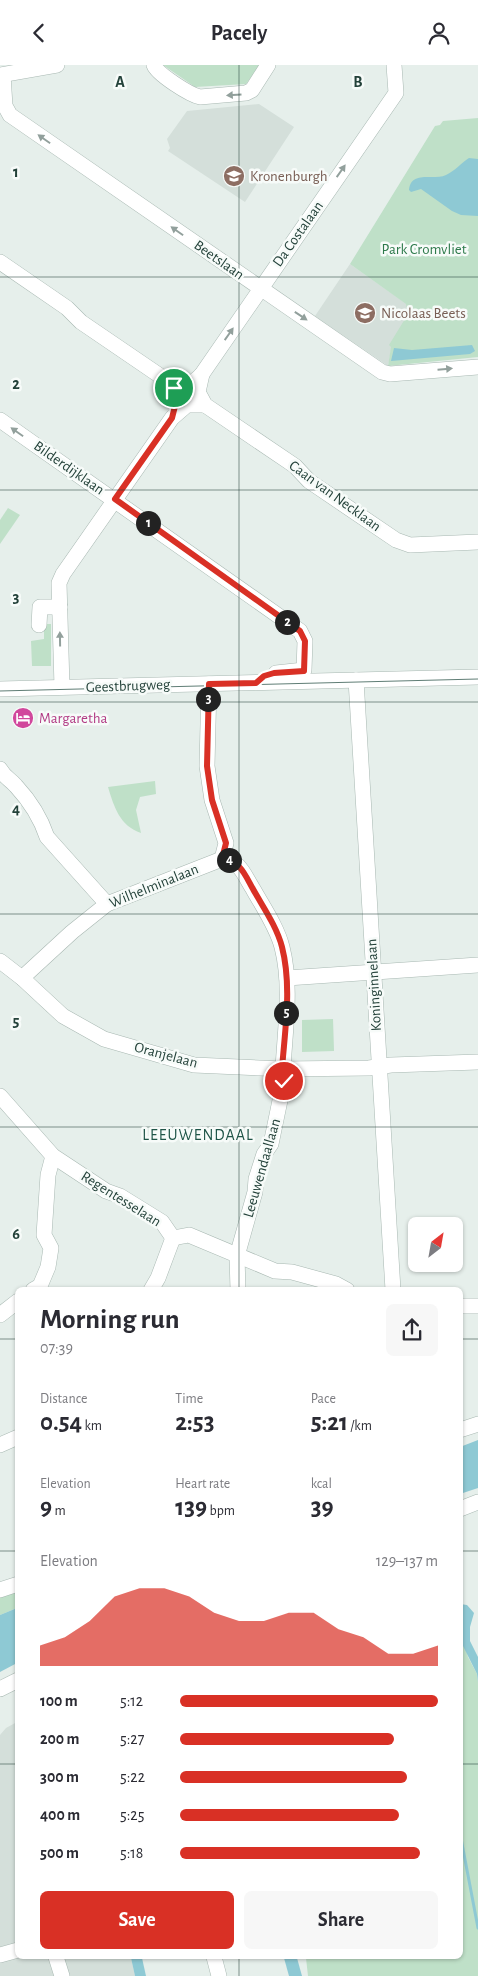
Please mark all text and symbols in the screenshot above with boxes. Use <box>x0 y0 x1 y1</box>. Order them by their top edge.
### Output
icon: back <box>25 19 53 47</box>
icon: person <box>425 19 453 47</box>
text: Pacely <box>211 22 267 44</box>
text: A <box>115 74 125 90</box>
text: B <box>353 74 363 90</box>
one-way arrow <box>226 92 242 100</box>
one-way arrow <box>37 134 51 144</box>
text: 1 <box>13 164 19 180</box>
school or university icon: Kronenburgh <box>222 164 246 188</box>
one-way arrow <box>337 165 346 178</box>
place label: Kronenburgh <box>250 169 328 184</box>
street label: Da Costalaan <box>270 198 326 270</box>
one-way arrow <box>171 226 184 236</box>
street label: Beetslaan <box>191 237 247 283</box>
park label: Park Cromvliet <box>381 242 467 257</box>
school or university icon: Nicolaas Beets <box>353 301 377 325</box>
place label: Nicolaas Beets <box>381 306 466 321</box>
one-way arrow <box>294 311 308 321</box>
one-way arrow <box>224 327 234 341</box>
one-way arrow <box>438 365 454 373</box>
pin <box>153 367 195 409</box>
icon: arrive <box>160 374 188 402</box>
text: 2 <box>12 376 20 392</box>
one-way arrow <box>10 427 24 437</box>
street label: Bilderdijklaan <box>31 438 107 498</box>
street label: Caan van Necklaan <box>286 458 384 534</box>
pin: 1 <box>136 511 160 535</box>
text: 1 <box>146 516 151 530</box>
text: 3 <box>13 589 20 605</box>
pin: 2 <box>274 609 300 635</box>
text: 2 <box>284 615 291 629</box>
one-way arrow <box>56 630 64 646</box>
street label: Geestbrugweg <box>86 677 171 695</box>
pin: 3 <box>196 687 220 711</box>
text: 3 <box>205 692 212 706</box>
hotel icon: Margaretha <box>11 706 35 730</box>
place label: Margaretha <box>39 711 108 726</box>
text: 4 <box>12 801 20 817</box>
pin: 4 <box>216 847 242 873</box>
text: 4 <box>226 853 233 867</box>
street label: Wilhelminalaan <box>107 861 201 911</box>
street label: Koninginnelaan <box>364 938 384 1032</box>
pin: 5 <box>274 1001 298 1025</box>
text: 5 <box>283 1006 290 1020</box>
text: 5 <box>13 1013 20 1029</box>
street label: Oranjelaan <box>133 1039 199 1071</box>
pin <box>263 1060 305 1102</box>
icon: check <box>270 1067 298 1095</box>
street label: Leeuwendaallaan <box>241 1117 283 1219</box>
district label: LEEUWENDAAL <box>142 1127 254 1143</box>
street label: Regentesselaan <box>78 1168 164 1230</box>
north arrow <box>408 1217 462 1273</box>
map controls <box>408 1217 463 1272</box>
text: 6 <box>12 1226 20 1242</box>
button: share <box>386 1304 438 1356</box>
text: Morning run <box>40 1306 180 1334</box>
text: 07:39 <box>40 1340 73 1356</box>
text: Distance <box>40 1392 87 1406</box>
text: Time <box>175 1392 203 1406</box>
text: Pace <box>311 1392 336 1406</box>
text: 0.54 <box>40 1410 82 1435</box>
text: 2:53 <box>175 1410 214 1435</box>
text: 5:21 <box>311 1410 348 1435</box>
text: km <box>82 1419 102 1433</box>
text: /km <box>348 1419 372 1433</box>
text: Elevation <box>40 1477 91 1491</box>
text: Heart rate <box>175 1477 230 1491</box>
text: kcal <box>311 1477 332 1491</box>
text: 9 <box>40 1495 52 1520</box>
text: 139 <box>175 1495 207 1520</box>
text: 39 <box>311 1495 334 1520</box>
text: m <box>52 1504 66 1518</box>
text: bpm <box>207 1504 235 1518</box>
text: Elevation <box>40 1553 98 1569</box>
text: 129–137 m <box>376 1553 438 1569</box>
text: 100 m <box>40 1693 78 1709</box>
text: 5:12 <box>120 1693 143 1709</box>
text: 200 m <box>40 1731 80 1747</box>
text: 5:27 <box>120 1731 144 1747</box>
text: 300 m <box>40 1769 79 1785</box>
text: 5:22 <box>120 1769 145 1785</box>
text: 400 m <box>40 1807 80 1823</box>
text: 5:25 <box>120 1807 144 1823</box>
text: 500 m <box>40 1845 79 1861</box>
text: 5:18 <box>120 1845 143 1861</box>
button: Save <box>40 1891 234 1949</box>
button: Share <box>244 1891 438 1949</box>

